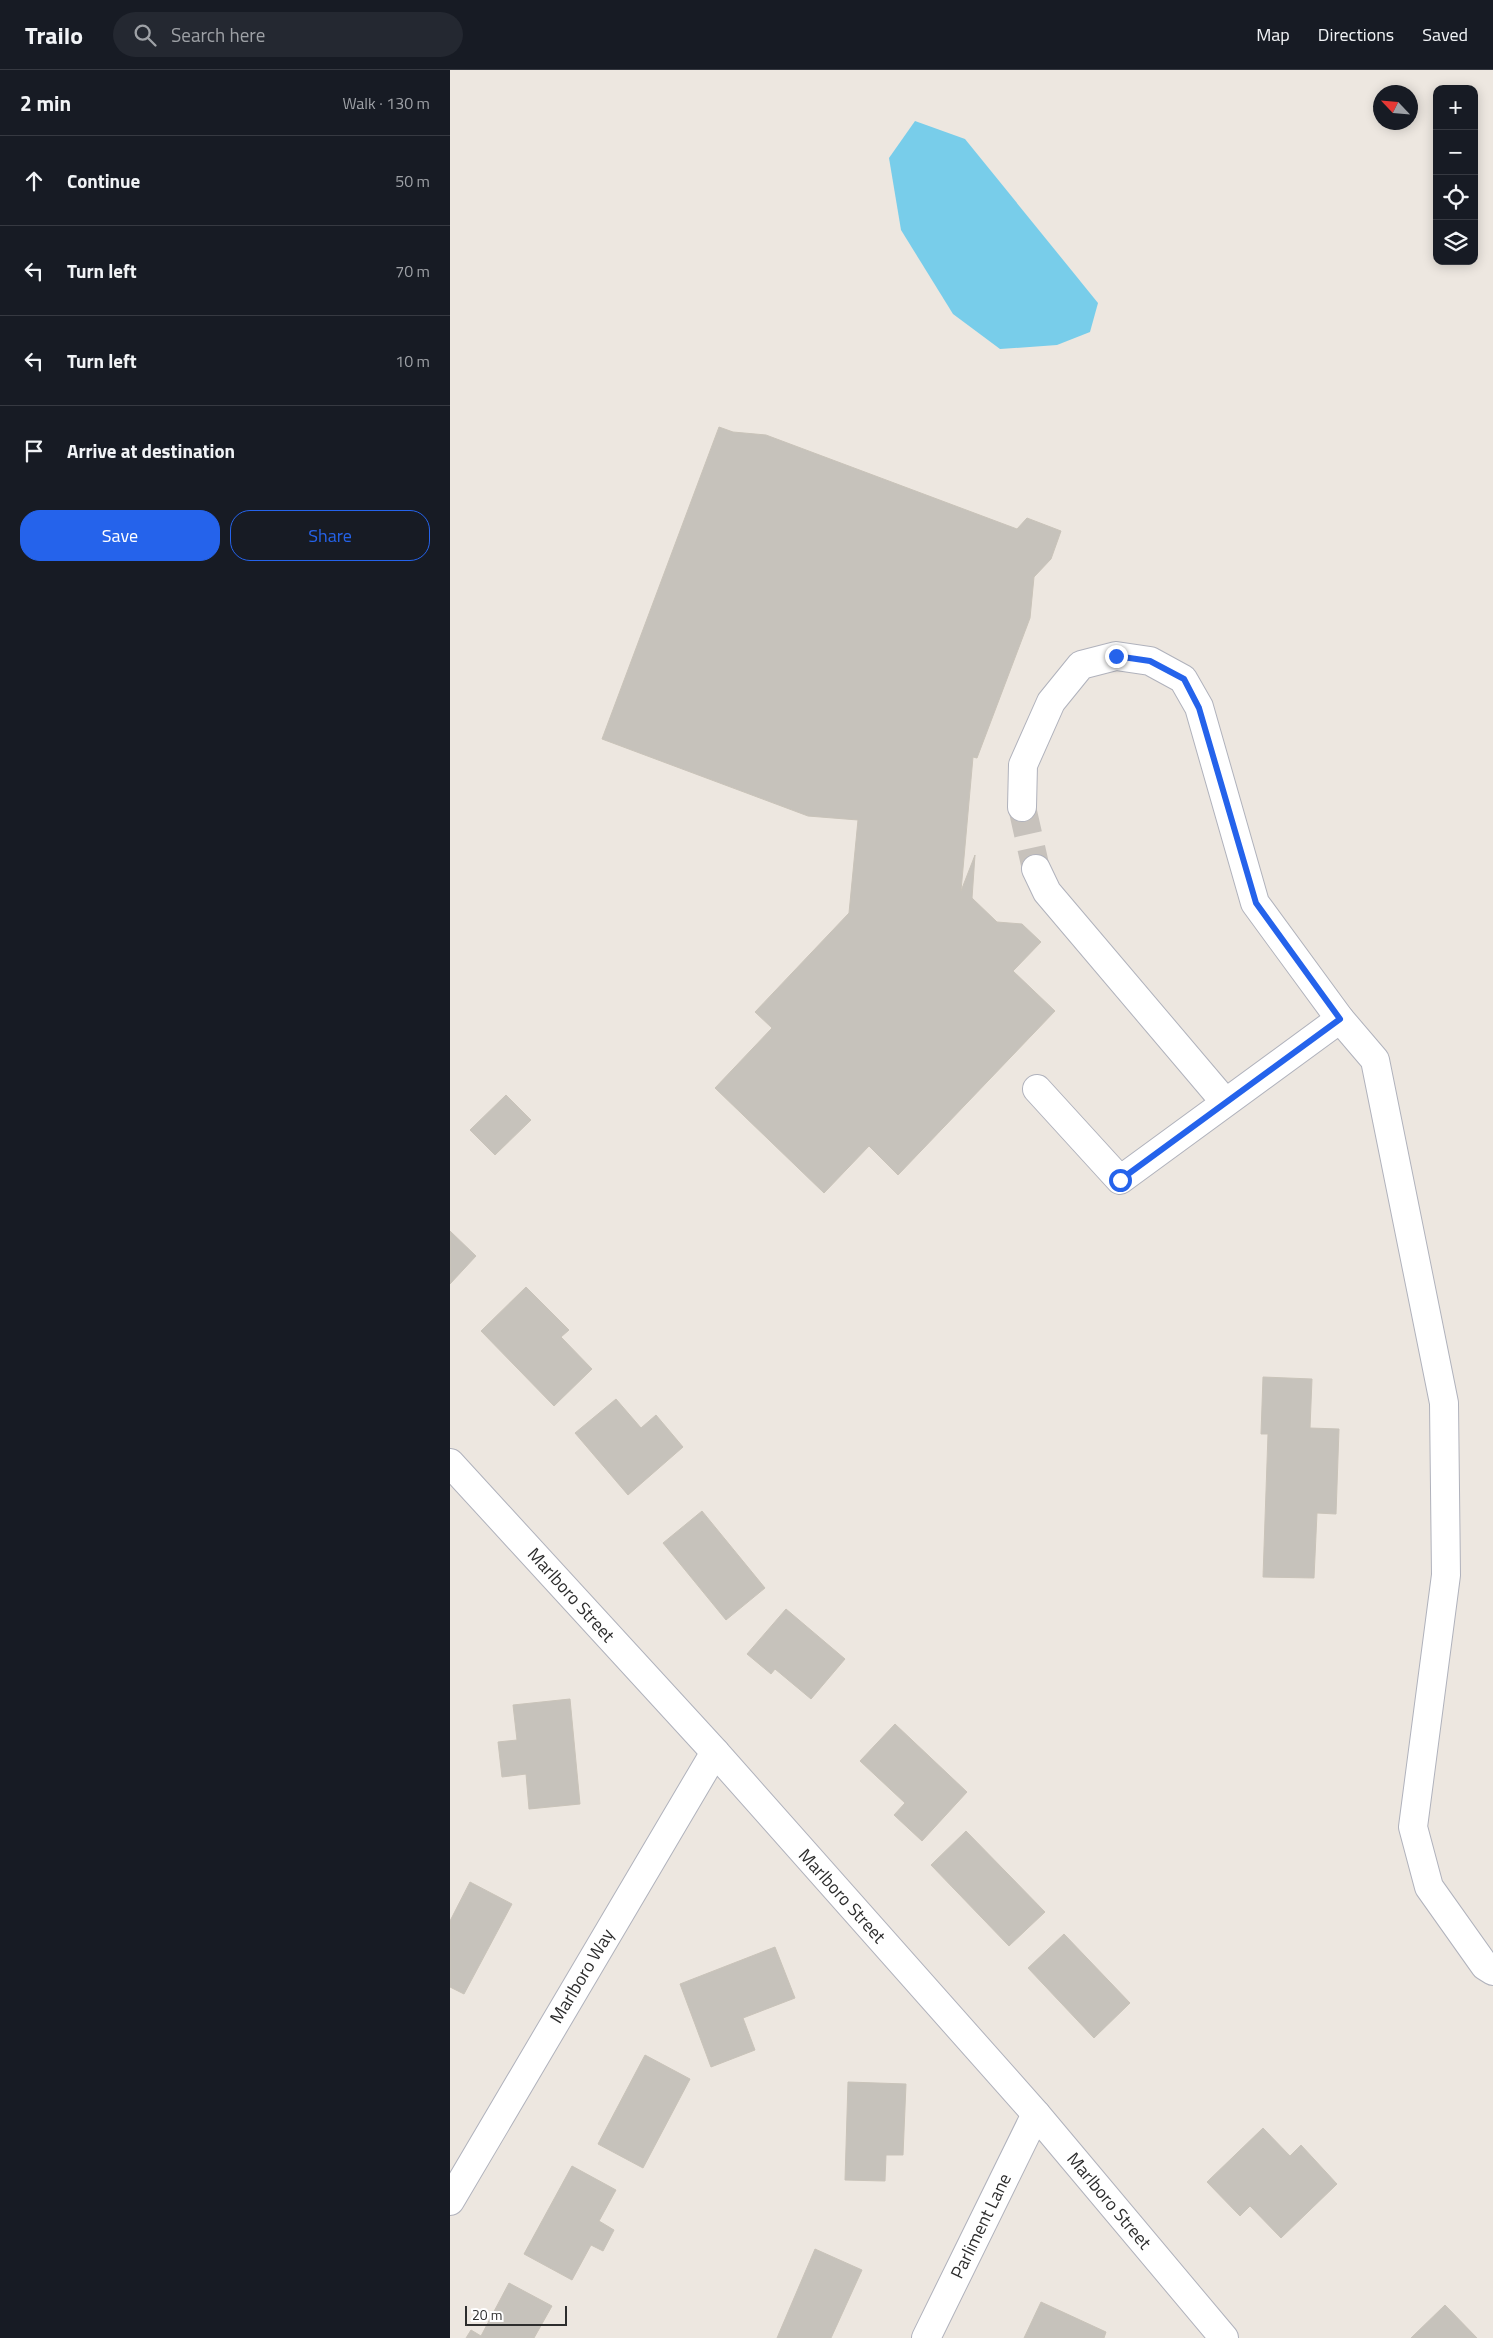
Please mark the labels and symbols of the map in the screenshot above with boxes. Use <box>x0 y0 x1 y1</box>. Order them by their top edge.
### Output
north arrow <box>1373 85 1418 130</box>
route end <box>1105 645 1128 668</box>
route start <box>1109 1169 1132 1192</box>
street label: Marlboro Street <box>521 1541 622 1649</box>
street label: Marlboro Street <box>792 1842 893 1950</box>
street label: Marlboro Way <box>543 1923 621 2028</box>
street label: Marlboro Street <box>1061 2146 1159 2256</box>
street label: Parliment Lane <box>943 2168 1018 2283</box>
scale bar <box>465 2303 568 2326</box>

